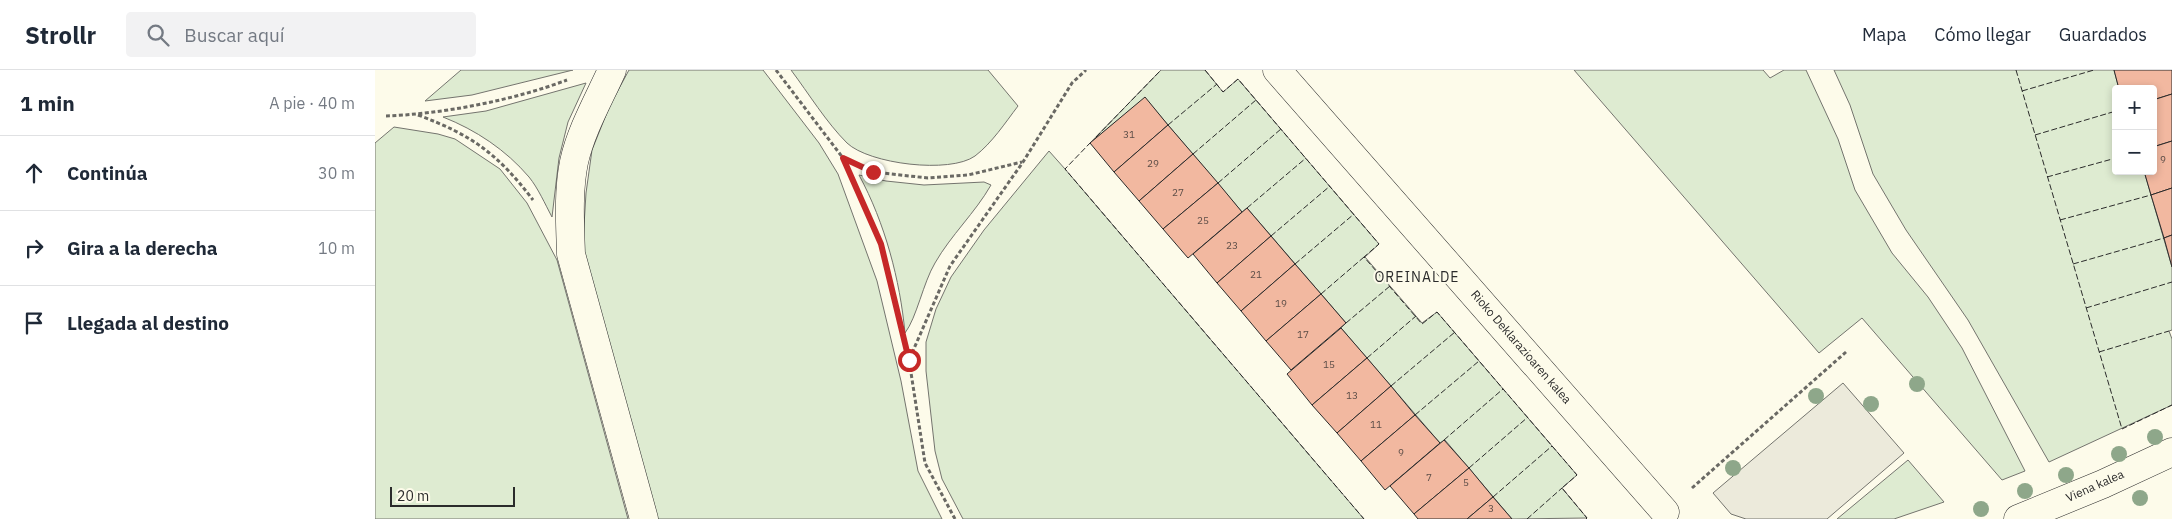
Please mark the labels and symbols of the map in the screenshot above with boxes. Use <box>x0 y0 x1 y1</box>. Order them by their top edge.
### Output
house number: 31 <box>1123 128 1135 141</box>
house number: 9 <box>2160 153 2166 166</box>
house number: 29 <box>1147 157 1159 170</box>
route end <box>862 161 885 184</box>
house number: 27 <box>1172 186 1184 199</box>
house number: 25 <box>1197 214 1209 227</box>
house number: 23 <box>1226 239 1238 252</box>
house number: 21 <box>1250 268 1262 281</box>
district label: OREINALDE <box>1374 268 1460 286</box>
street label: Rioko Deklarazioaren kalea <box>1468 287 1575 407</box>
house number: 19 <box>1275 297 1287 310</box>
house number: 17 <box>1297 328 1309 341</box>
route start <box>898 349 921 372</box>
house number: 15 <box>1323 358 1335 371</box>
house number: 13 <box>1346 389 1358 402</box>
house number: 11 <box>1370 418 1382 431</box>
house number: 9 <box>1398 446 1404 459</box>
street label: Viena kalea <box>2063 466 2127 505</box>
house number: 7 <box>1426 471 1432 484</box>
house number: 5 <box>1463 476 1469 489</box>
scale bar <box>390 484 515 507</box>
house number: 3 <box>1488 502 1494 515</box>

